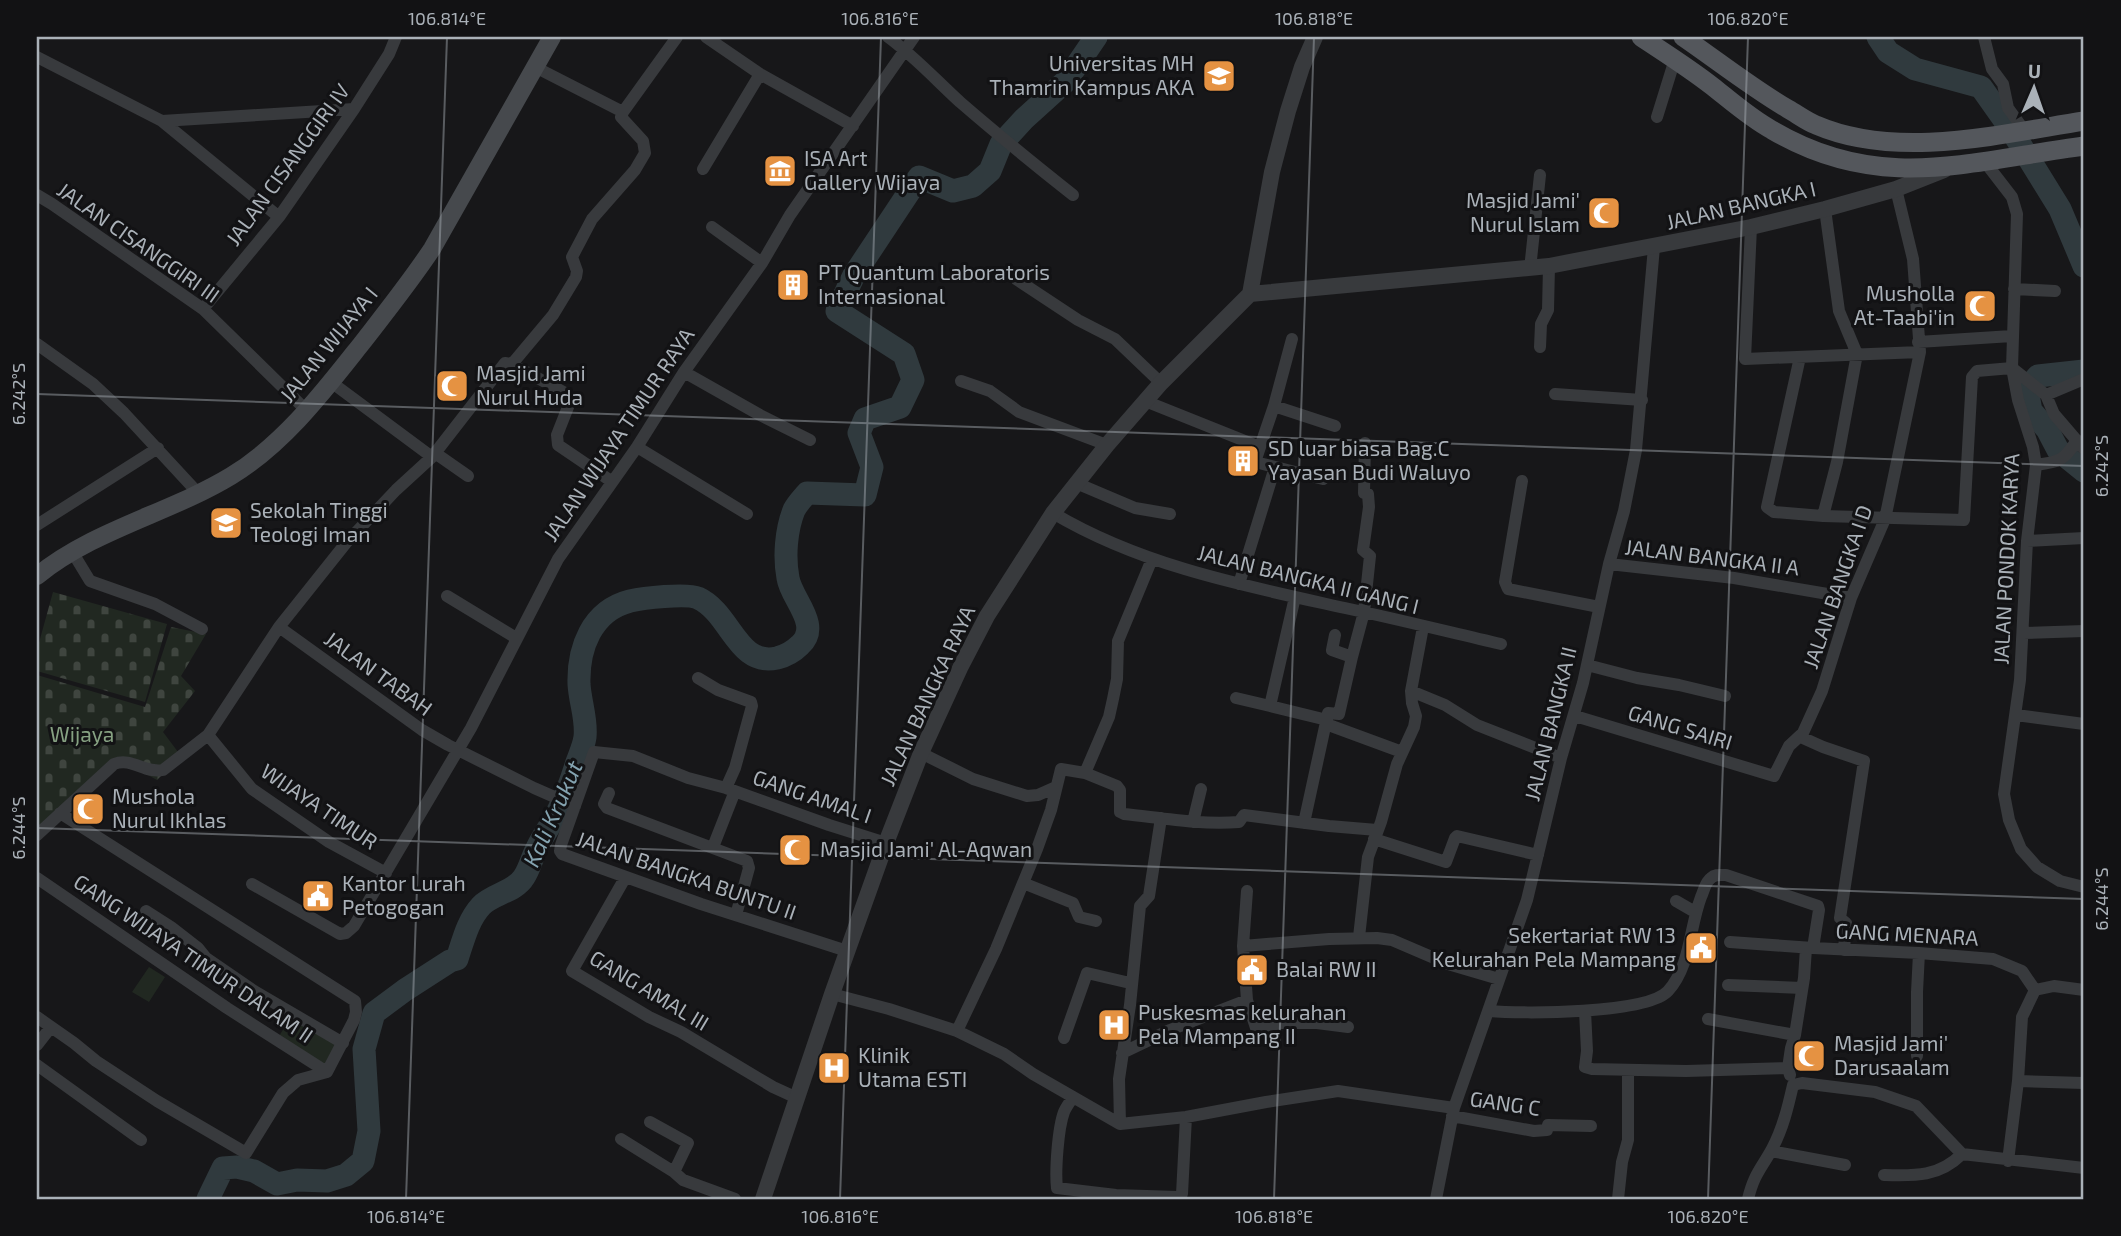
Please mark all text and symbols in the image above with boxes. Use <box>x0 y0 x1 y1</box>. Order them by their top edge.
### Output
text: 106.814°E <box>408 7 486 29</box>
text: 106.816°E <box>841 7 919 29</box>
text: 106.818°E <box>1275 7 1353 29</box>
text: 106.820°E <box>1708 7 1788 29</box>
place label: Universitas MH Thamrin Kampus AKA <box>989 50 1194 99</box>
north arrow <box>1998 52 2068 122</box>
school or university icon: Universitas MH Thamrin Kampus AKA <box>1200 57 1238 95</box>
text: U <box>2028 59 2042 82</box>
street label: JALAN CISANGGIRI IV <box>220 78 354 250</box>
place label: ISA Art Gallery Wijaya <box>804 145 940 195</box>
museum icon: ISA Art Gallery Wijaya <box>761 152 799 190</box>
street label: JALAN BANGKA I <box>1663 175 1818 234</box>
street label: JALAN CISANGGIRI III <box>53 176 225 307</box>
place label: Masjid Jami' Nurul Islam <box>1466 187 1580 236</box>
mosque icon: Masjid Jami' Nurul Islam <box>1585 194 1623 232</box>
place label: PT Quantum Laboratoris Internasional <box>818 259 1050 308</box>
building icon: PT Quantum Laboratoris Internasional <box>774 266 812 304</box>
place label: Musholla At-Taabi'in <box>1854 280 1955 329</box>
street label: JALAN WIJAYA I <box>274 281 382 407</box>
mosque icon: Musholla At-Taabi'in <box>1961 287 1999 325</box>
street label: JALAN WIJAYA TIMUR RAYA <box>537 323 699 546</box>
place label: Masjid Jami Nurul Huda <box>476 360 586 409</box>
text: 6.242°S <box>7 363 29 425</box>
mosque icon: Masjid Jami Nurul Huda <box>433 367 471 405</box>
place label: SD luar biasa Bag.C Yayasan Budi Waluyo <box>1268 435 1471 484</box>
text: 6.242°S <box>2090 435 2112 497</box>
building icon: SD luar biasa Bag.C Yayasan Budi Waluyo <box>1224 442 1262 480</box>
street label: JALAN PONDOK KARYA <box>1987 453 2024 665</box>
place label: Sekolah Tinggi Teologi Iman <box>250 497 388 546</box>
street label: JALAN BANGKA I D <box>1797 501 1876 672</box>
school or university icon: Sekolah Tinggi Teologi Iman <box>207 504 245 542</box>
street label: JALAN BANGKA II A <box>1624 533 1801 580</box>
street label: JALAN BANGKA II GANG I <box>1195 539 1422 618</box>
street label: JALAN BANGKA RAYA <box>874 601 979 789</box>
street label: JALAN TABAH <box>320 625 438 720</box>
street label: JALAN BANGKA II <box>1518 644 1581 803</box>
street label: GANG SAIRI <box>1625 699 1736 754</box>
park label: Wijaya <box>50 721 114 747</box>
water label: Kali Krukut <box>516 756 588 871</box>
street label: WIJAYA TIMUR <box>257 758 383 854</box>
street label: GANG AMAL I <box>750 764 875 827</box>
place label: Mushola Nurul Ikhlas <box>112 783 226 832</box>
mosque icon: Mushola Nurul Ikhlas <box>69 790 107 828</box>
text: 6.244°S <box>7 796 29 860</box>
street label: JALAN BANGKA BUNTU II <box>573 825 800 924</box>
mosque icon: Masjid Jami' Al-Aqwan <box>776 831 814 869</box>
place label: Masjid Jami' Al-Aqwan <box>820 836 1032 862</box>
text: 6.244°S <box>2090 867 2112 931</box>
street label: GANG WIJAYA TIMUR DALAM II <box>69 868 318 1047</box>
place label: Kantor Lurah Petogogan <box>342 870 466 919</box>
public building icon: Kantor Lurah Petogogan <box>299 877 337 915</box>
street label: GANG MENARA <box>1835 917 1979 950</box>
place label: Sekertariat RW 13 Kelurahan Pela Mampang <box>1432 922 1676 971</box>
public building icon: Sekertariat RW 13 Kelurahan Pela Mampang <box>1682 929 1720 967</box>
street label: GANG AMAL III <box>586 944 714 1035</box>
public building icon: Balai RW II <box>1233 951 1271 989</box>
place label: Balai RW II <box>1276 956 1376 981</box>
place label: Puskesmas kelurahan Pela Mampang II <box>1138 999 1346 1048</box>
hospital icon: Puskesmas kelurahan Pela Mampang II <box>1095 1006 1133 1044</box>
place label: Masjid Jami' Darusaalam <box>1834 1030 1950 1079</box>
mosque icon: Masjid Jami' Darusaalam <box>1790 1037 1828 1075</box>
place label: Klinik Utama ESTI <box>858 1042 967 1091</box>
hospital icon: Klinik Utama ESTI <box>815 1049 853 1087</box>
street label: GANG C <box>1468 1085 1542 1120</box>
text: 106.814°E <box>367 1205 445 1227</box>
text: 106.816°E <box>801 1205 879 1227</box>
text: 106.818°E <box>1235 1205 1313 1227</box>
text: 106.820°E <box>1668 1205 1748 1227</box>

